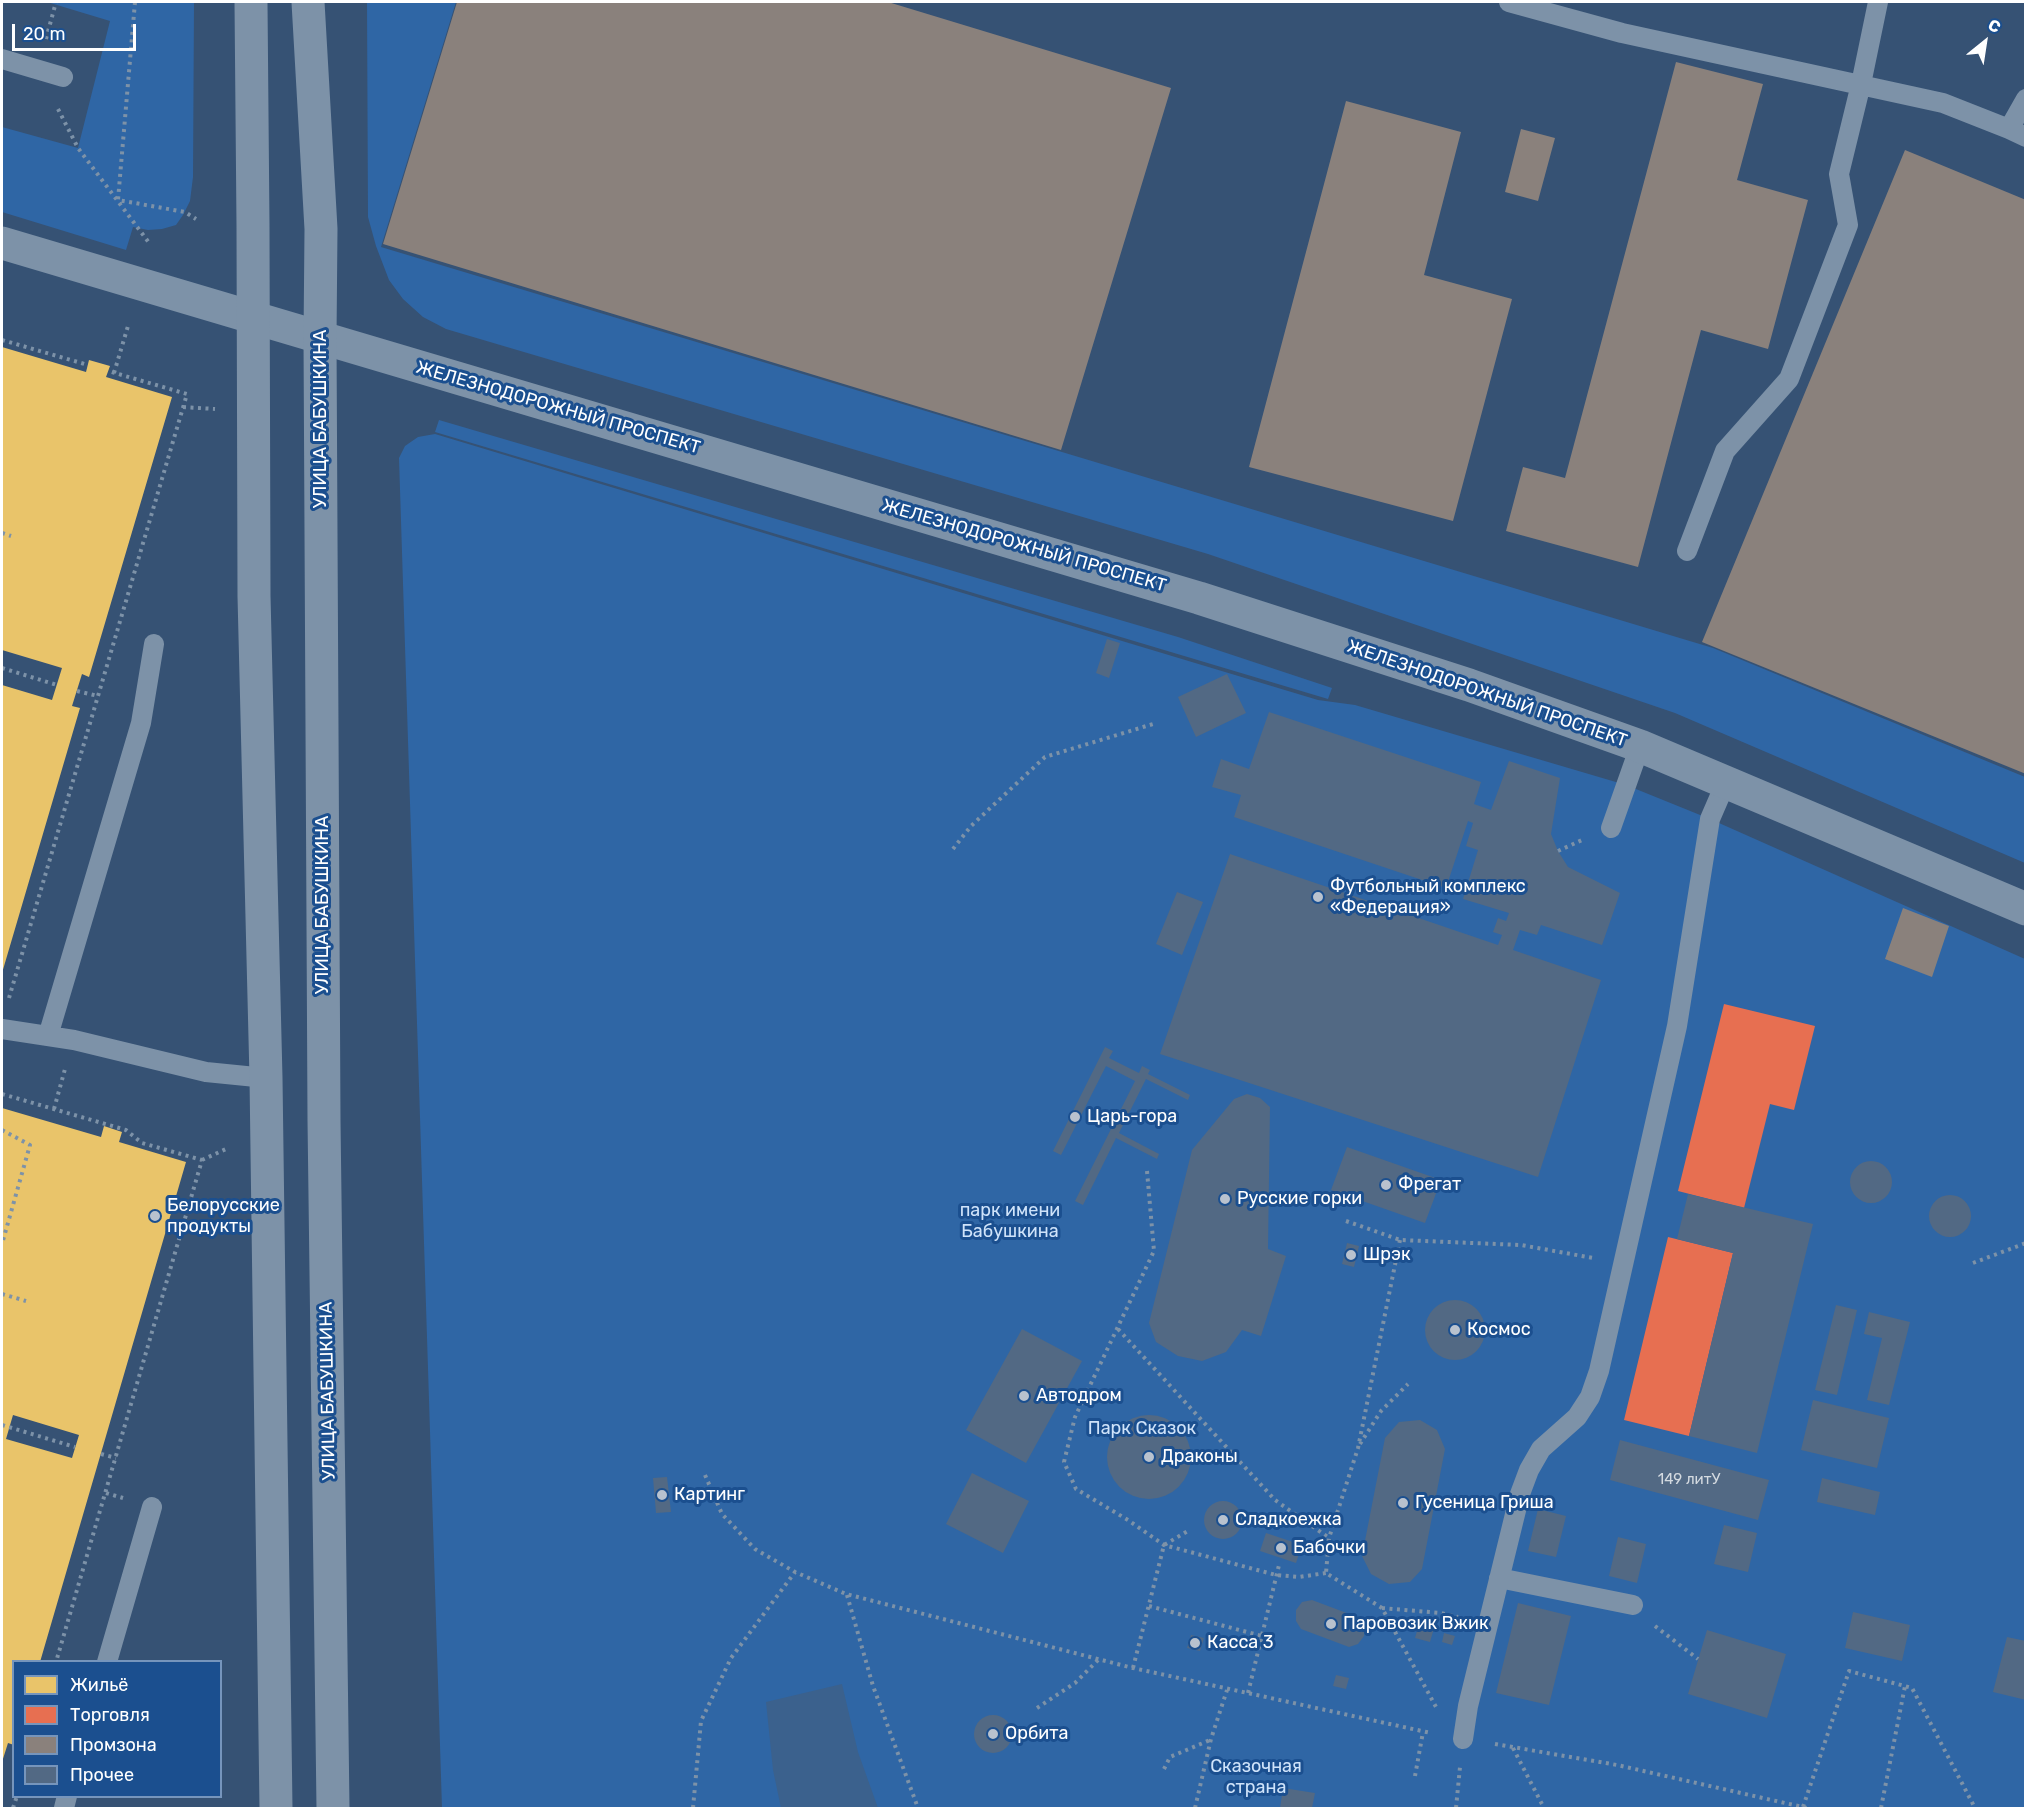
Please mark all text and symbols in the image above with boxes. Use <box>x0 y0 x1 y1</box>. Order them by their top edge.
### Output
scale bar <box>15 12 140 50</box>
north arrow <box>1955 12 2015 72</box>
text: С <box>1985 15 2004 37</box>
text: 20 m <box>23 23 65 45</box>
street label: УЛИЦА БАБУШКИНА <box>310 330 332 508</box>
street label: ЖЕЛЕЗНОДОРОЖНЫЙ ПРОСПЕКТ <box>413 357 703 459</box>
street label: ЖЕЛЕЗНОДОРОЖНЫЙ ПРОСПЕКТ <box>879 495 1169 597</box>
street label: ЖЕЛЕЗНОДОРОЖНЫЙ ПРОСПЕКТ <box>1344 636 1630 752</box>
street label: УЛИЦА БАБУШКИНА <box>312 816 334 994</box>
place label: Футбольный комплекс «Федерация» <box>1330 876 1526 918</box>
marker: Футбольный комплекс «Федерация» <box>1311 890 1325 904</box>
place label: Царь-гора <box>1087 1106 1177 1128</box>
marker: Царь-гора <box>1068 1110 1082 1124</box>
place label: Фрегат <box>1398 1174 1461 1196</box>
marker: Фрегат <box>1379 1178 1393 1192</box>
place label: Русские горки <box>1237 1188 1362 1210</box>
marker: Русские горки <box>1218 1192 1232 1206</box>
place label: Белорусские продукты <box>167 1195 280 1238</box>
park label: парк имени Бабушкина <box>960 1200 1060 1242</box>
marker: Белорусские продукты <box>148 1209 162 1223</box>
place label: Шрэк <box>1363 1244 1411 1266</box>
marker: Шрэк <box>1344 1248 1358 1262</box>
street label: УЛИЦА БАБУШКИНА <box>316 1302 340 1480</box>
place label: Космос <box>1467 1319 1531 1341</box>
marker: Космос <box>1448 1323 1462 1337</box>
place label: Автодром <box>1036 1385 1122 1407</box>
marker: Автодром <box>1017 1389 1031 1403</box>
park label: Парк Сказок <box>1088 1418 1196 1440</box>
place label: Драконы <box>1161 1446 1238 1468</box>
marker: Драконы <box>1142 1450 1156 1464</box>
house number: 149 литУ <box>1658 1471 1720 1489</box>
place label: Картинг <box>674 1484 745 1506</box>
marker: Картинг <box>655 1488 669 1502</box>
place label: Гусеница Гриша <box>1415 1492 1554 1514</box>
marker: Гусеница Гриша <box>1396 1496 1410 1510</box>
place label: Сладкоежка <box>1235 1509 1342 1531</box>
marker: Сладкоежка <box>1216 1513 1230 1527</box>
place label: Бабочки <box>1293 1537 1366 1559</box>
marker: Бабочки <box>1274 1541 1288 1555</box>
place label: Паровозик Вжик <box>1343 1613 1489 1635</box>
marker: Паровозик Вжик <box>1324 1617 1338 1631</box>
place label: Касса 3 <box>1207 1632 1273 1654</box>
marker: Касса 3 <box>1188 1636 1202 1650</box>
legend <box>12 1660 222 1798</box>
text: Жильё <box>70 1674 128 1696</box>
text: Торговля <box>70 1704 150 1726</box>
place label: Орбита <box>1005 1723 1068 1745</box>
marker: Орбита <box>986 1727 1000 1741</box>
text: Промзона <box>70 1734 157 1756</box>
park label: Сказочная страна <box>1210 1756 1302 1798</box>
text: Прочее <box>70 1764 134 1786</box>

